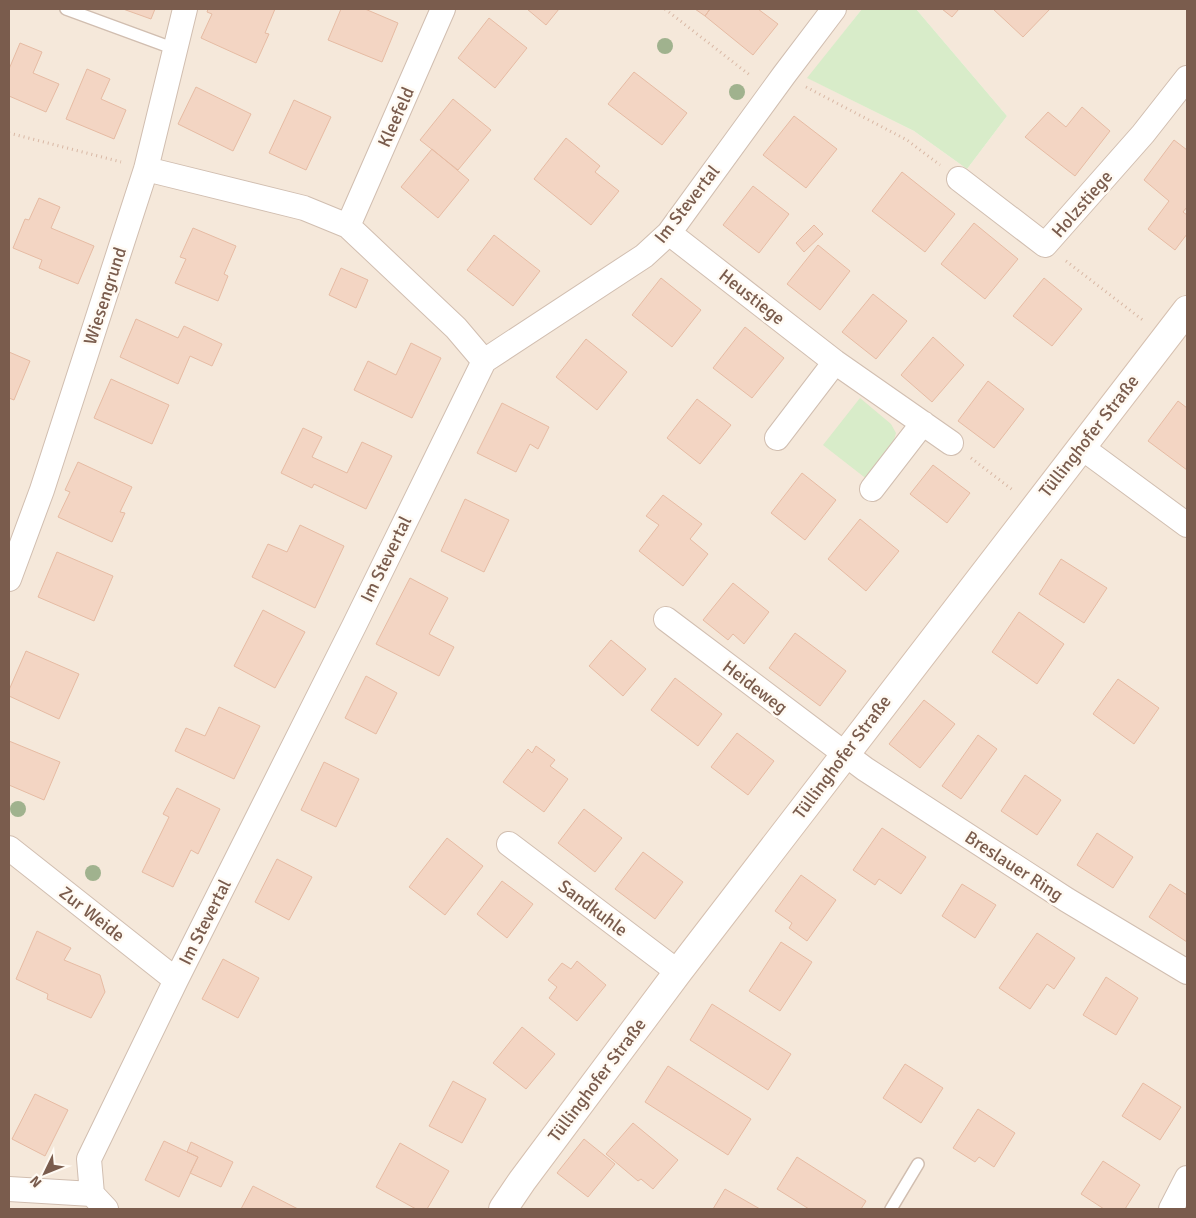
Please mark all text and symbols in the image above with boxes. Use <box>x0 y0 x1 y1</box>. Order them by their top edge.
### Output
street label: Kleefeld <box>373 84 419 150</box>
street label: Im Stevertal <box>650 161 724 247</box>
street label: Holzstiege <box>1047 166 1117 242</box>
street label: Wiesengrund <box>79 244 131 348</box>
street label: Heustiege <box>715 264 789 330</box>
street label: Tüllinghofer Straße <box>1034 370 1144 502</box>
street label: Im Stevertal <box>356 512 416 606</box>
street label: Heideweg <box>718 655 792 719</box>
street label: Tüllinghofer Straße <box>788 691 896 823</box>
street label: Breslauer Ring <box>961 826 1067 906</box>
street label: Im Stevertal <box>174 875 236 969</box>
street label: Sandkuhle <box>554 875 632 941</box>
street label: Zur Weide <box>55 882 129 946</box>
street label: Tüllinghofer Straße <box>543 1014 651 1146</box>
north arrow <box>20 1148 70 1198</box>
text: N <box>26 1172 45 1191</box>

